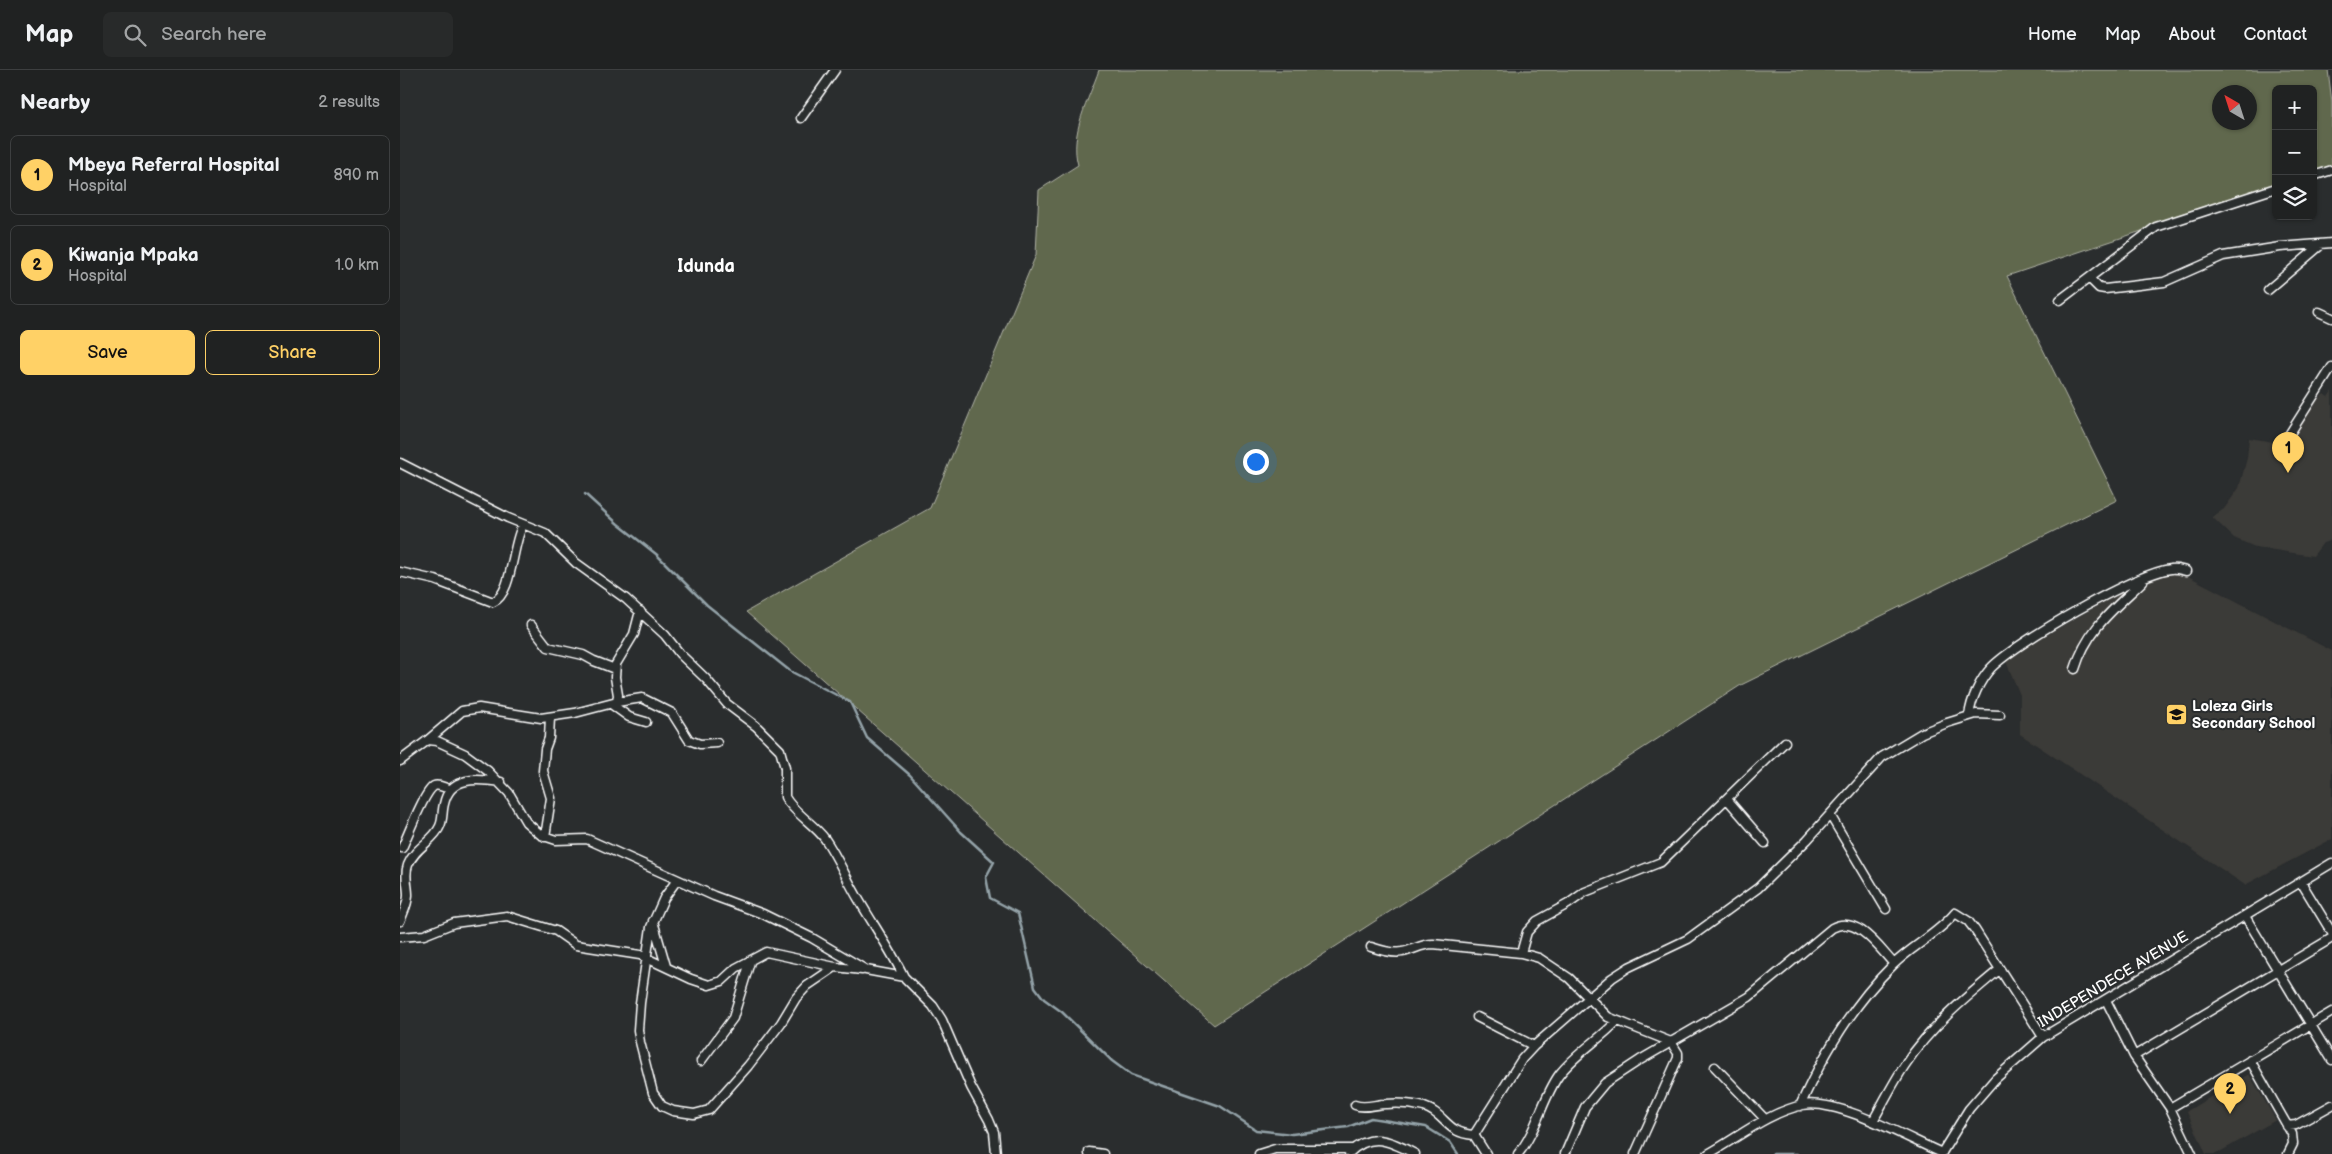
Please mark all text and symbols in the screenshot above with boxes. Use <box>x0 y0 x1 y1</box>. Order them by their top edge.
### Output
search box <box>103 12 453 57</box>
text: Map <box>25 20 73 49</box>
icon: search <box>121 21 149 49</box>
text: Search here <box>161 23 267 46</box>
text: Home <box>2028 24 2077 45</box>
text: Map <box>2105 24 2141 45</box>
text: About <box>2169 24 2216 45</box>
text: Contact <box>2244 24 2307 45</box>
north arrow <box>2212 85 2257 130</box>
map controls <box>2272 85 2317 220</box>
button: + <box>2272 85 2317 130</box>
text: Nearby <box>20 90 90 115</box>
text: 2 results <box>318 93 380 112</box>
button: − <box>2272 130 2317 175</box>
text: Mbeya Referral Hospital <box>68 154 279 177</box>
text: 1 <box>34 166 40 185</box>
text: 890 m <box>333 166 379 185</box>
button: layers <box>2272 175 2317 220</box>
text: Hospital <box>68 177 127 196</box>
text: Kiwanja Mpaka <box>68 244 199 267</box>
text: 2 <box>32 256 42 275</box>
text: 1.0 km <box>335 256 379 275</box>
district label: Idunda <box>677 256 735 277</box>
text: Hospital <box>68 267 127 286</box>
button: Save <box>20 330 195 375</box>
button: Share <box>205 330 380 375</box>
pin: 1 <box>2272 432 2304 473</box>
your location <box>1243 449 1269 475</box>
place label: Loleza Girls Secondary School <box>2192 697 2315 733</box>
school or university icon: Loleza Girls Secondary School <box>2164 703 2188 727</box>
street label: INDEPENDECE AVENUE <box>2035 927 2192 1032</box>
pin: 2 <box>2214 1073 2246 1114</box>

